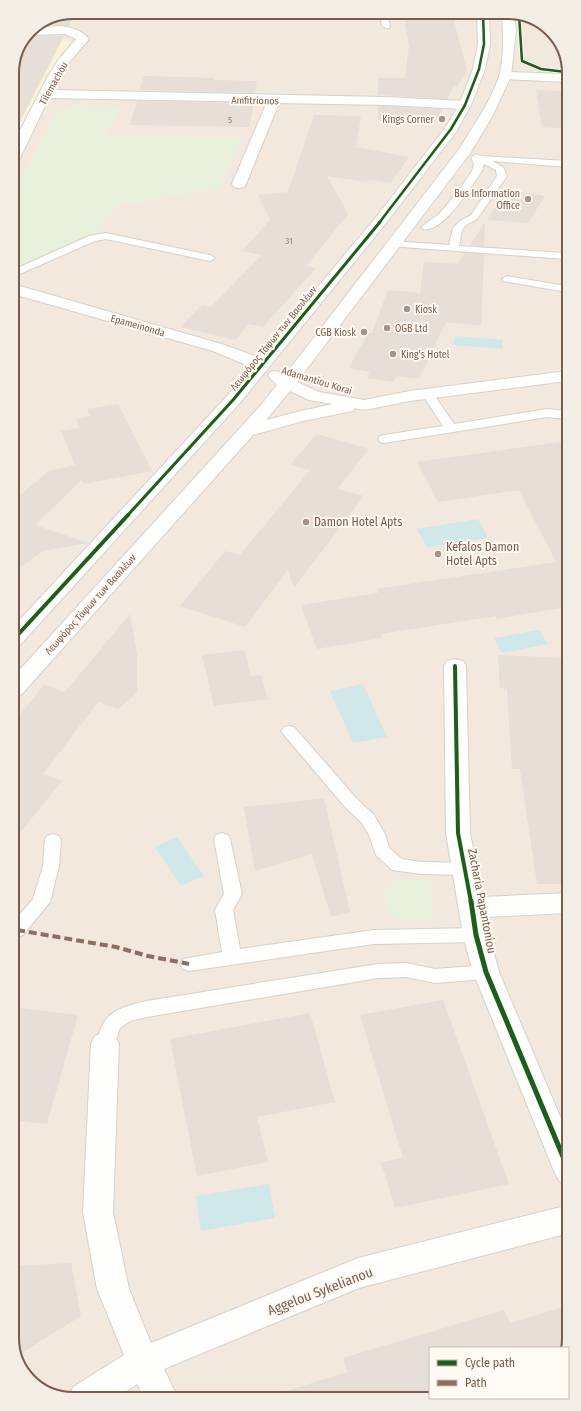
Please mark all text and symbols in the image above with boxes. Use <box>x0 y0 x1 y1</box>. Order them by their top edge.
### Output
street label: Tilemachou <box>37 60 71 107</box>
street label: Amfitrionos <box>231 95 279 107</box>
place label: Kings Corner <box>382 114 434 126</box>
marker: Kings Corner <box>437 114 447 124</box>
house number: 5 <box>228 115 232 125</box>
place label: Bus Information Office <box>454 188 520 212</box>
marker: Bus Information Office <box>523 194 533 204</box>
house number: 31 <box>285 236 293 246</box>
street label: Λεωφόρος Τάφων των Βασιλέων <box>227 283 320 393</box>
marker: Kiosk <box>402 304 412 314</box>
place label: Kiosk <box>415 304 437 316</box>
street label: Epameinonda <box>109 312 166 339</box>
marker: OGB Ltd <box>382 323 392 333</box>
place label: OGB Ltd <box>395 323 428 335</box>
place label: CGB Kiosk <box>316 327 356 339</box>
marker: CGB Kiosk <box>359 327 369 337</box>
marker: King's Hotel <box>388 349 398 359</box>
place label: King's Hotel <box>401 349 450 361</box>
street label: Adamantiou Korai <box>280 365 353 397</box>
place label: Damon Hotel Apts <box>314 515 402 529</box>
marker: Damon Hotel Apts <box>301 517 311 527</box>
place label: Kefalos Damon Hotel Apts <box>446 540 519 568</box>
marker: Kefalos Damon Hotel Apts <box>433 549 443 559</box>
street label: Λεωφόρος Τάφων των Βασιλέων <box>42 551 139 657</box>
street label: Zacharia Papantoniou <box>465 847 499 955</box>
street label: Aggelou Sykelianou <box>265 1264 375 1319</box>
legend <box>429 1347 569 1399</box>
text: Cycle path <box>465 1356 515 1370</box>
text: Path <box>465 1376 487 1390</box>

